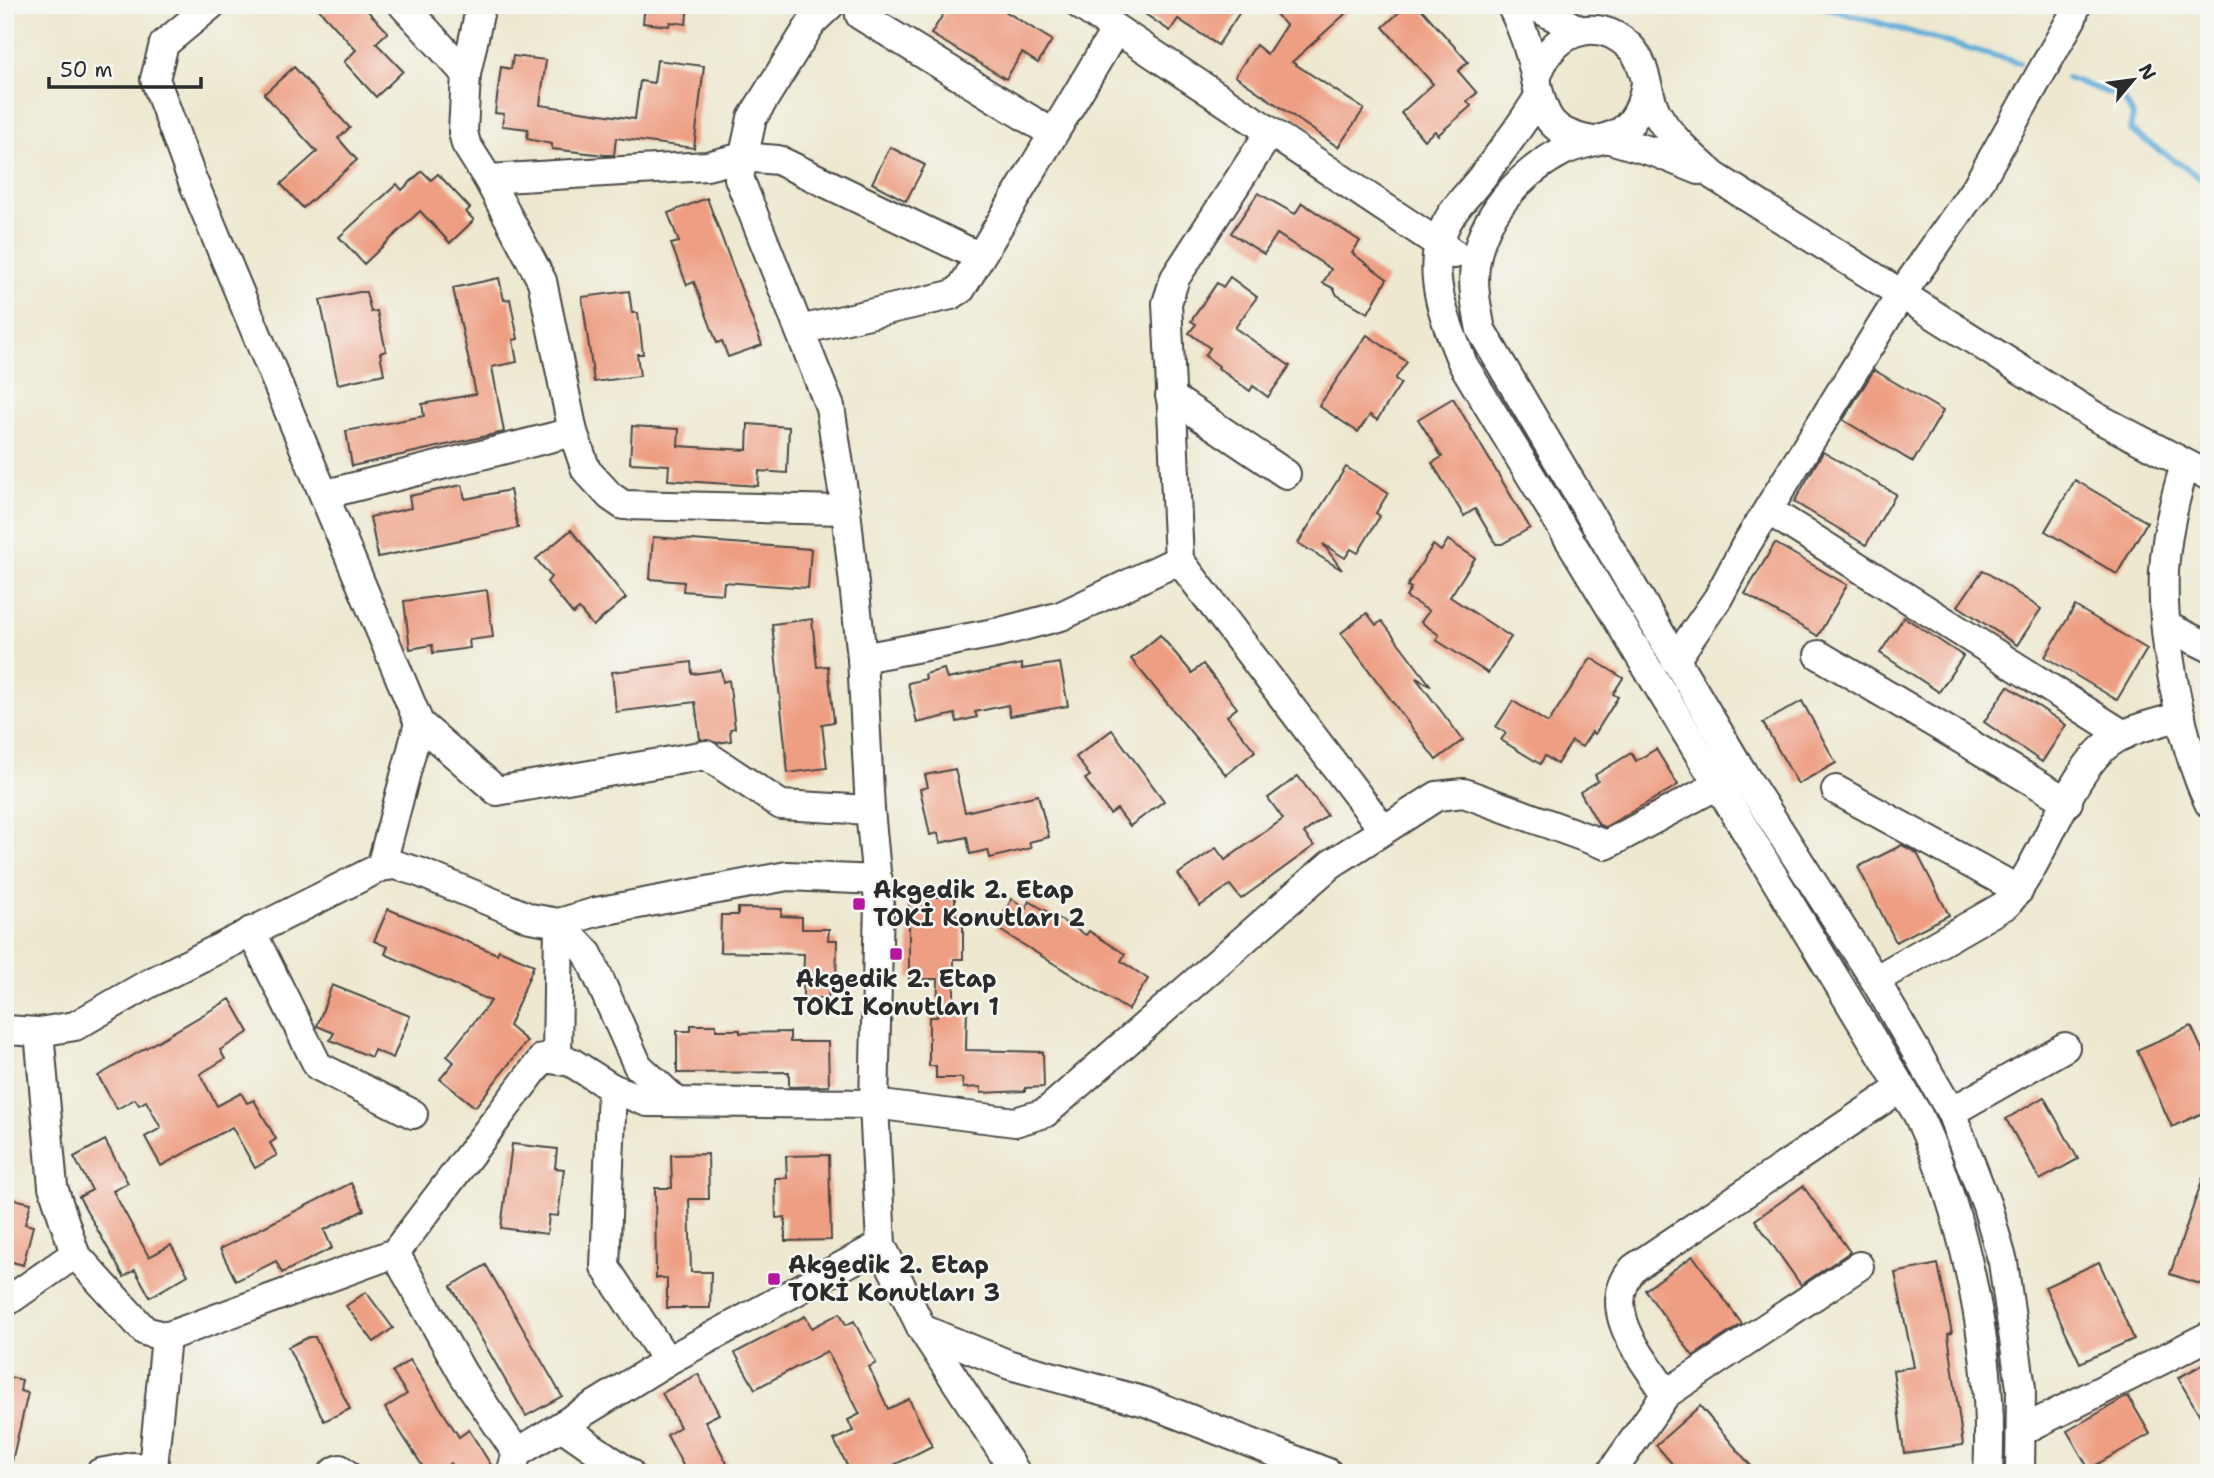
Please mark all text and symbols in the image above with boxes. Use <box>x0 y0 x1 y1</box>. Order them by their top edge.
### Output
scale bar <box>49 46 201 90</box>
north arrow <box>2098 46 2168 116</box>
text: 50 m <box>60 56 113 84</box>
text: N <box>2133 59 2162 85</box>
place label: Akgedik 2. Etap TOKİ Konutları 2 <box>873 874 1085 934</box>
marker: Akgedik 2. Etap TOKİ Konutları 2 <box>851 896 867 912</box>
marker: Akgedik 2. Etap TOKİ Konutları 1 <box>888 946 904 962</box>
place label: Akgedik 2. Etap TOKİ Konutları 1 <box>793 963 999 1023</box>
place label: Akgedik 2. Etap TOKİ Konutları 3 <box>788 1249 1000 1309</box>
marker: Akgedik 2. Etap TOKİ Konutları 3 <box>766 1271 782 1287</box>

